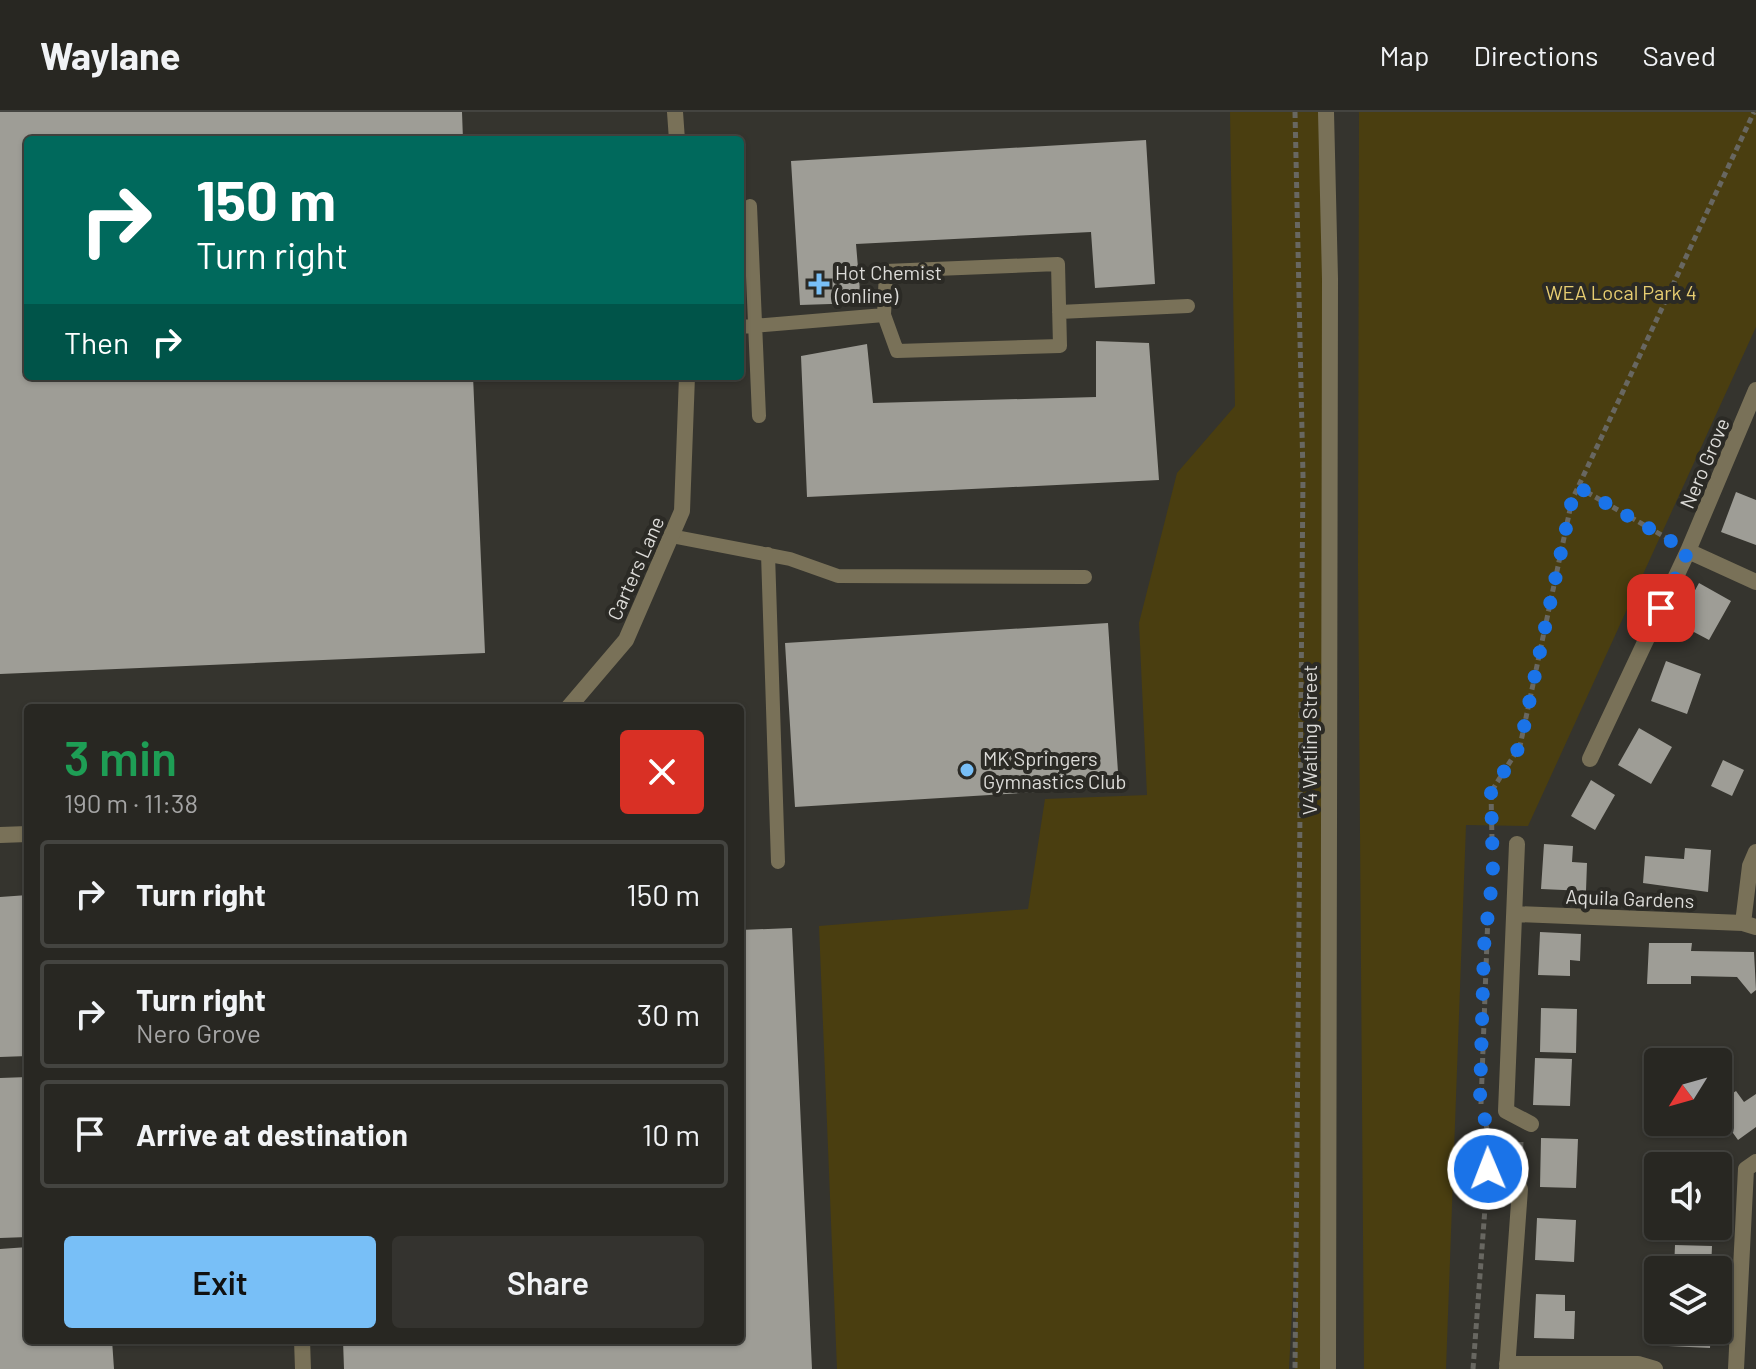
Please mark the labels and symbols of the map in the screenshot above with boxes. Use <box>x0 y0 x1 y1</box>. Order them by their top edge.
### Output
place label: Hot Chemist (online) <box>834 260 942 307</box>
marker: Hot Chemist (online) <box>810 275 828 293</box>
park label: WEA Local Park 4 <box>1545 280 1697 304</box>
street label: Nero Grove <box>1674 414 1734 512</box>
street label: Carters Lane <box>601 512 669 624</box>
pin <box>1627 574 1695 642</box>
street label: V4 Watling Street <box>1297 665 1321 815</box>
place label: MK Springers Gymnastics Club <box>983 746 1126 793</box>
marker: MK Springers Gymnastics Club <box>958 761 976 779</box>
street label: Aquila Gardens <box>1565 884 1695 912</box>
north arrow <box>1644 1048 1732 1136</box>
position arrow <box>1446 1127 1530 1211</box>

